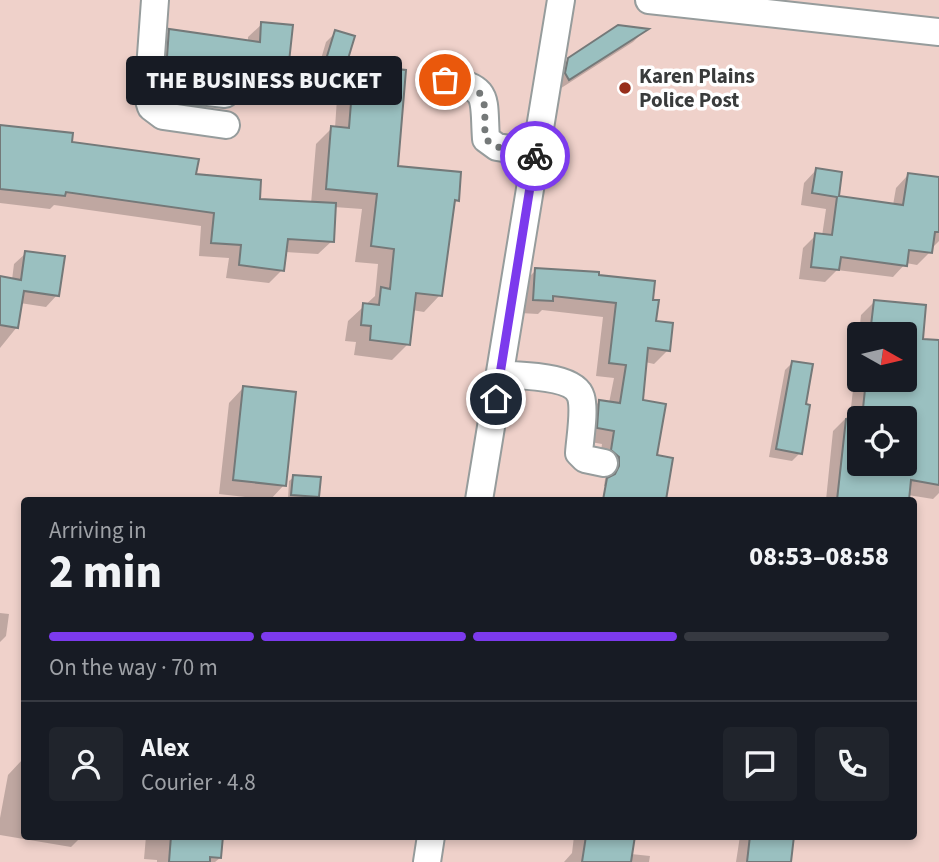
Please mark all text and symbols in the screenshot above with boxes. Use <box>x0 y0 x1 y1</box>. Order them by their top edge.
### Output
pin <box>415 50 475 110</box>
callout: THE BUSINESS BUCKET <box>126 56 403 104</box>
icon: bag <box>426 61 464 99</box>
place label: Karen Plains Police Post <box>639 61 755 115</box>
text: THE BUSINESS BUCKET <box>146 64 382 97</box>
marker: Karen Plains Police Post <box>617 80 633 96</box>
courier <box>500 121 570 191</box>
icon: bike <box>516 137 554 175</box>
north arrow <box>847 322 917 392</box>
map controls <box>847 322 917 476</box>
pin <box>466 369 526 429</box>
icon: home <box>477 380 515 418</box>
button: locate <box>847 406 917 476</box>
text: Arriving in <box>49 514 147 547</box>
text: 08:53–08:58 <box>749 538 889 575</box>
text: 2 min <box>49 540 162 605</box>
text: On the way · 70 m <box>49 651 218 684</box>
button: person <box>49 727 123 801</box>
button: chat <box>723 727 797 801</box>
button: phone <box>815 727 889 801</box>
text: Alex <box>141 729 190 766</box>
text: Courier · 4.8 <box>141 766 256 799</box>

